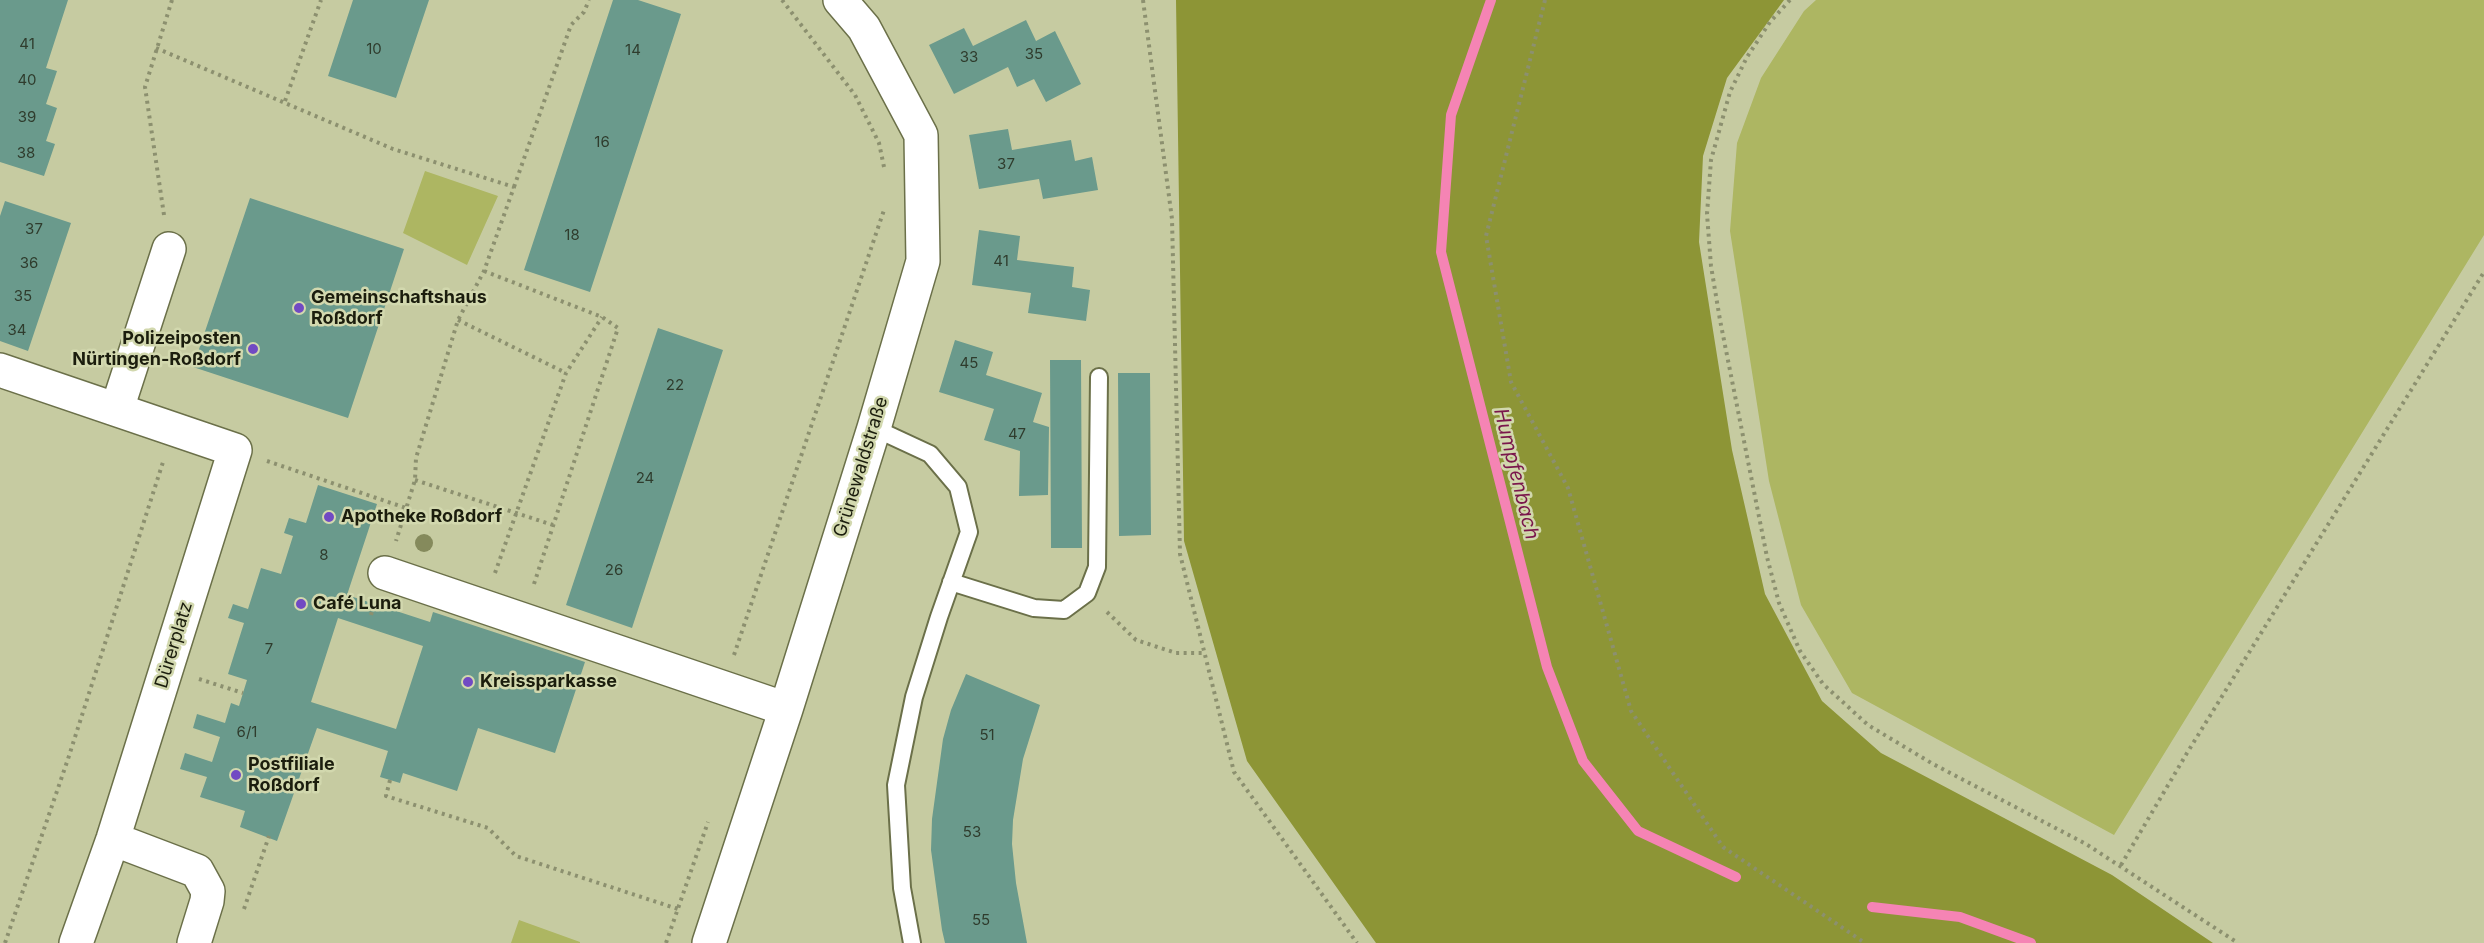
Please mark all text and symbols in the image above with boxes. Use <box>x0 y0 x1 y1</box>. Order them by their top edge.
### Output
house number: 41 <box>19 35 35 53</box>
house number: 10 <box>366 40 382 58</box>
house number: 14 <box>625 41 641 59</box>
house number: 35 <box>1025 45 1043 63</box>
house number: 33 <box>960 48 978 66</box>
house number: 40 <box>17 71 37 89</box>
house number: 39 <box>18 108 36 126</box>
house number: 16 <box>594 133 610 151</box>
house number: 38 <box>17 144 35 162</box>
house number: 37 <box>997 155 1015 173</box>
house number: 37 <box>25 220 43 238</box>
house number: 18 <box>564 226 580 244</box>
house number: 41 <box>993 252 1009 270</box>
house number: 36 <box>20 254 38 272</box>
house number: 35 <box>14 287 32 305</box>
place label: Gemeinschaftshaus Roßdorf <box>311 287 487 330</box>
marker: Gemeinschaftshaus Roßdorf <box>292 301 306 315</box>
house number: 34 <box>8 321 26 339</box>
place label: Polizeiposten Nürtingen-Roßdorf <box>72 328 241 370</box>
marker: Polizeiposten Nürtingen-Roßdorf <box>246 342 260 356</box>
house number: 45 <box>960 354 978 372</box>
house number: 22 <box>666 376 684 394</box>
street label: Grünewaldstraße <box>829 394 893 540</box>
water label: Humpfenbach <box>1488 406 1544 542</box>
house number: 47 <box>1008 425 1026 443</box>
house number: 24 <box>636 469 654 487</box>
place label: Apotheke Roßdorf <box>341 506 502 528</box>
marker: Apotheke Roßdorf <box>322 510 336 524</box>
house number: 8 <box>319 546 329 564</box>
house number: 26 <box>605 561 623 579</box>
place label: Café Luna <box>313 593 402 615</box>
marker: Café Luna <box>294 597 308 611</box>
street label: Dürerplatz <box>151 599 197 691</box>
house number: 7 <box>265 640 273 658</box>
place label: Kreissparkasse <box>480 671 617 693</box>
marker: Kreissparkasse <box>461 675 475 689</box>
house number: 6/1 <box>237 723 257 741</box>
house number: 51 <box>979 726 995 744</box>
place label: Postfiliale Roßdorf <box>248 754 335 796</box>
marker: Postfiliale Roßdorf <box>229 768 243 782</box>
house number: 53 <box>963 823 981 841</box>
house number: 55 <box>972 911 990 929</box>

